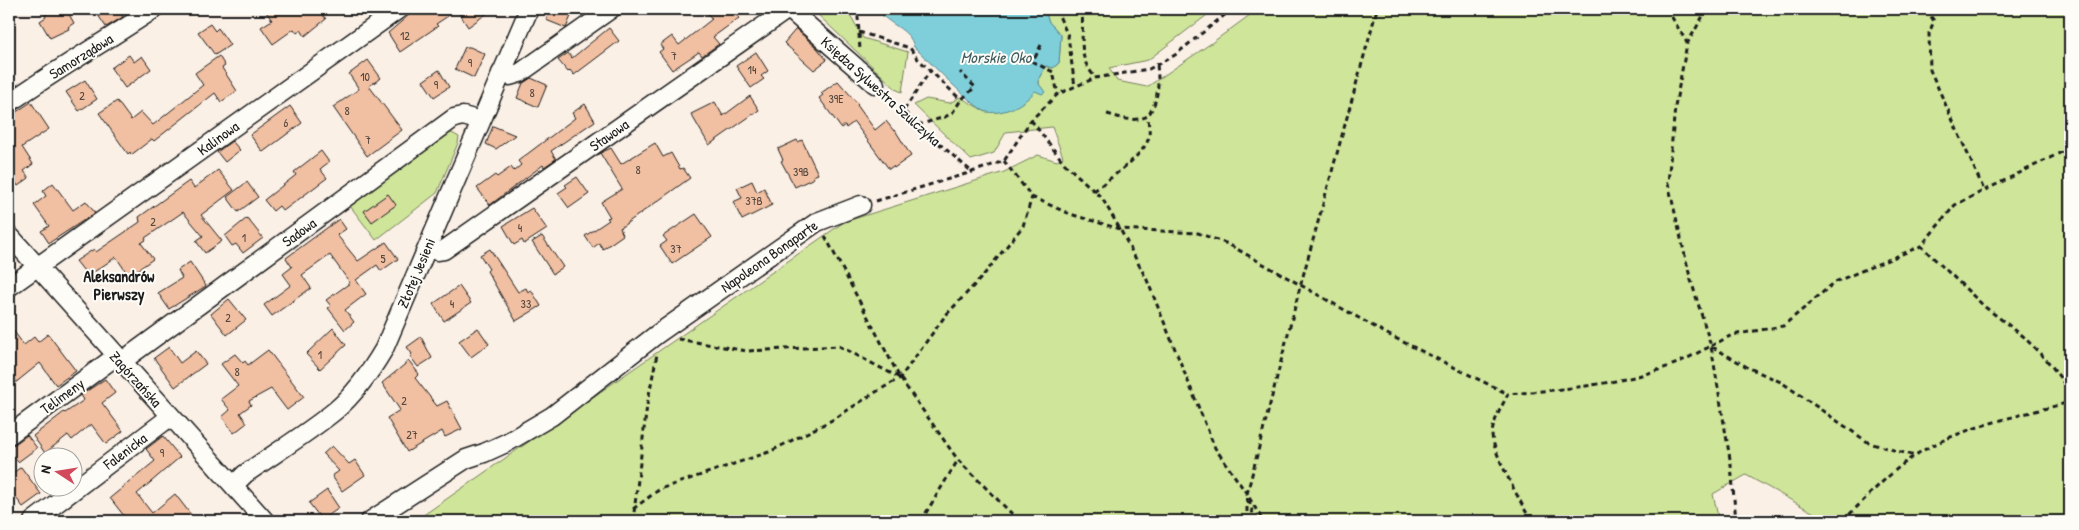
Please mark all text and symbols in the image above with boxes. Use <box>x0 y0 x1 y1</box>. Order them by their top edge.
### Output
house number: 12 <box>400 27 410 44</box>
street label: Samorządowa <box>45 28 117 84</box>
street label: Księdza Sylwestra Szulczyka <box>816 31 946 151</box>
water label: Morskie Oko <box>961 46 1033 68</box>
house number: 7 <box>671 47 677 64</box>
house number: 9 <box>468 54 473 71</box>
house number: 14 <box>748 61 757 78</box>
house number: 10 <box>360 68 370 85</box>
house number: 9 <box>434 76 439 93</box>
house number: 8 <box>529 84 535 101</box>
house number: 2 <box>79 87 85 104</box>
house number: 39E <box>828 90 844 107</box>
house number: 8 <box>344 102 350 119</box>
house number: 6 <box>284 114 289 131</box>
street label: Stawowa <box>585 114 633 156</box>
street label: Kalinowa <box>193 116 243 160</box>
house number: 7 <box>365 131 371 148</box>
house number: 8 <box>635 161 641 178</box>
house number: 39B <box>793 163 809 180</box>
house number: 37B <box>745 192 763 209</box>
street label: Sadowa <box>278 212 320 252</box>
house number: 2 <box>150 213 156 230</box>
street label: Napoleona Bonaparte <box>716 215 822 297</box>
house number: 4 <box>518 219 523 236</box>
house number: 1 <box>242 229 246 246</box>
street label: Złotej Jesieni <box>392 235 440 311</box>
house number: 37 <box>670 240 682 257</box>
house number: 5 <box>380 250 386 267</box>
district label: Aleksandrów Pierwszy <box>84 265 155 306</box>
house number: 4 <box>450 295 455 312</box>
house number: 33 <box>521 295 531 312</box>
house number: 2 <box>225 309 231 326</box>
street label: Zagórzańska <box>105 346 167 412</box>
house number: 1 <box>318 346 322 363</box>
house number: 8 <box>234 363 240 380</box>
street label: Telimeny <box>36 373 88 419</box>
house number: 2 <box>401 392 407 409</box>
house number: 27 <box>406 426 418 443</box>
street label: Falenicka <box>98 428 151 475</box>
house number: 9 <box>160 444 165 461</box>
north arrow <box>32 448 82 498</box>
text: N <box>35 463 55 475</box>

